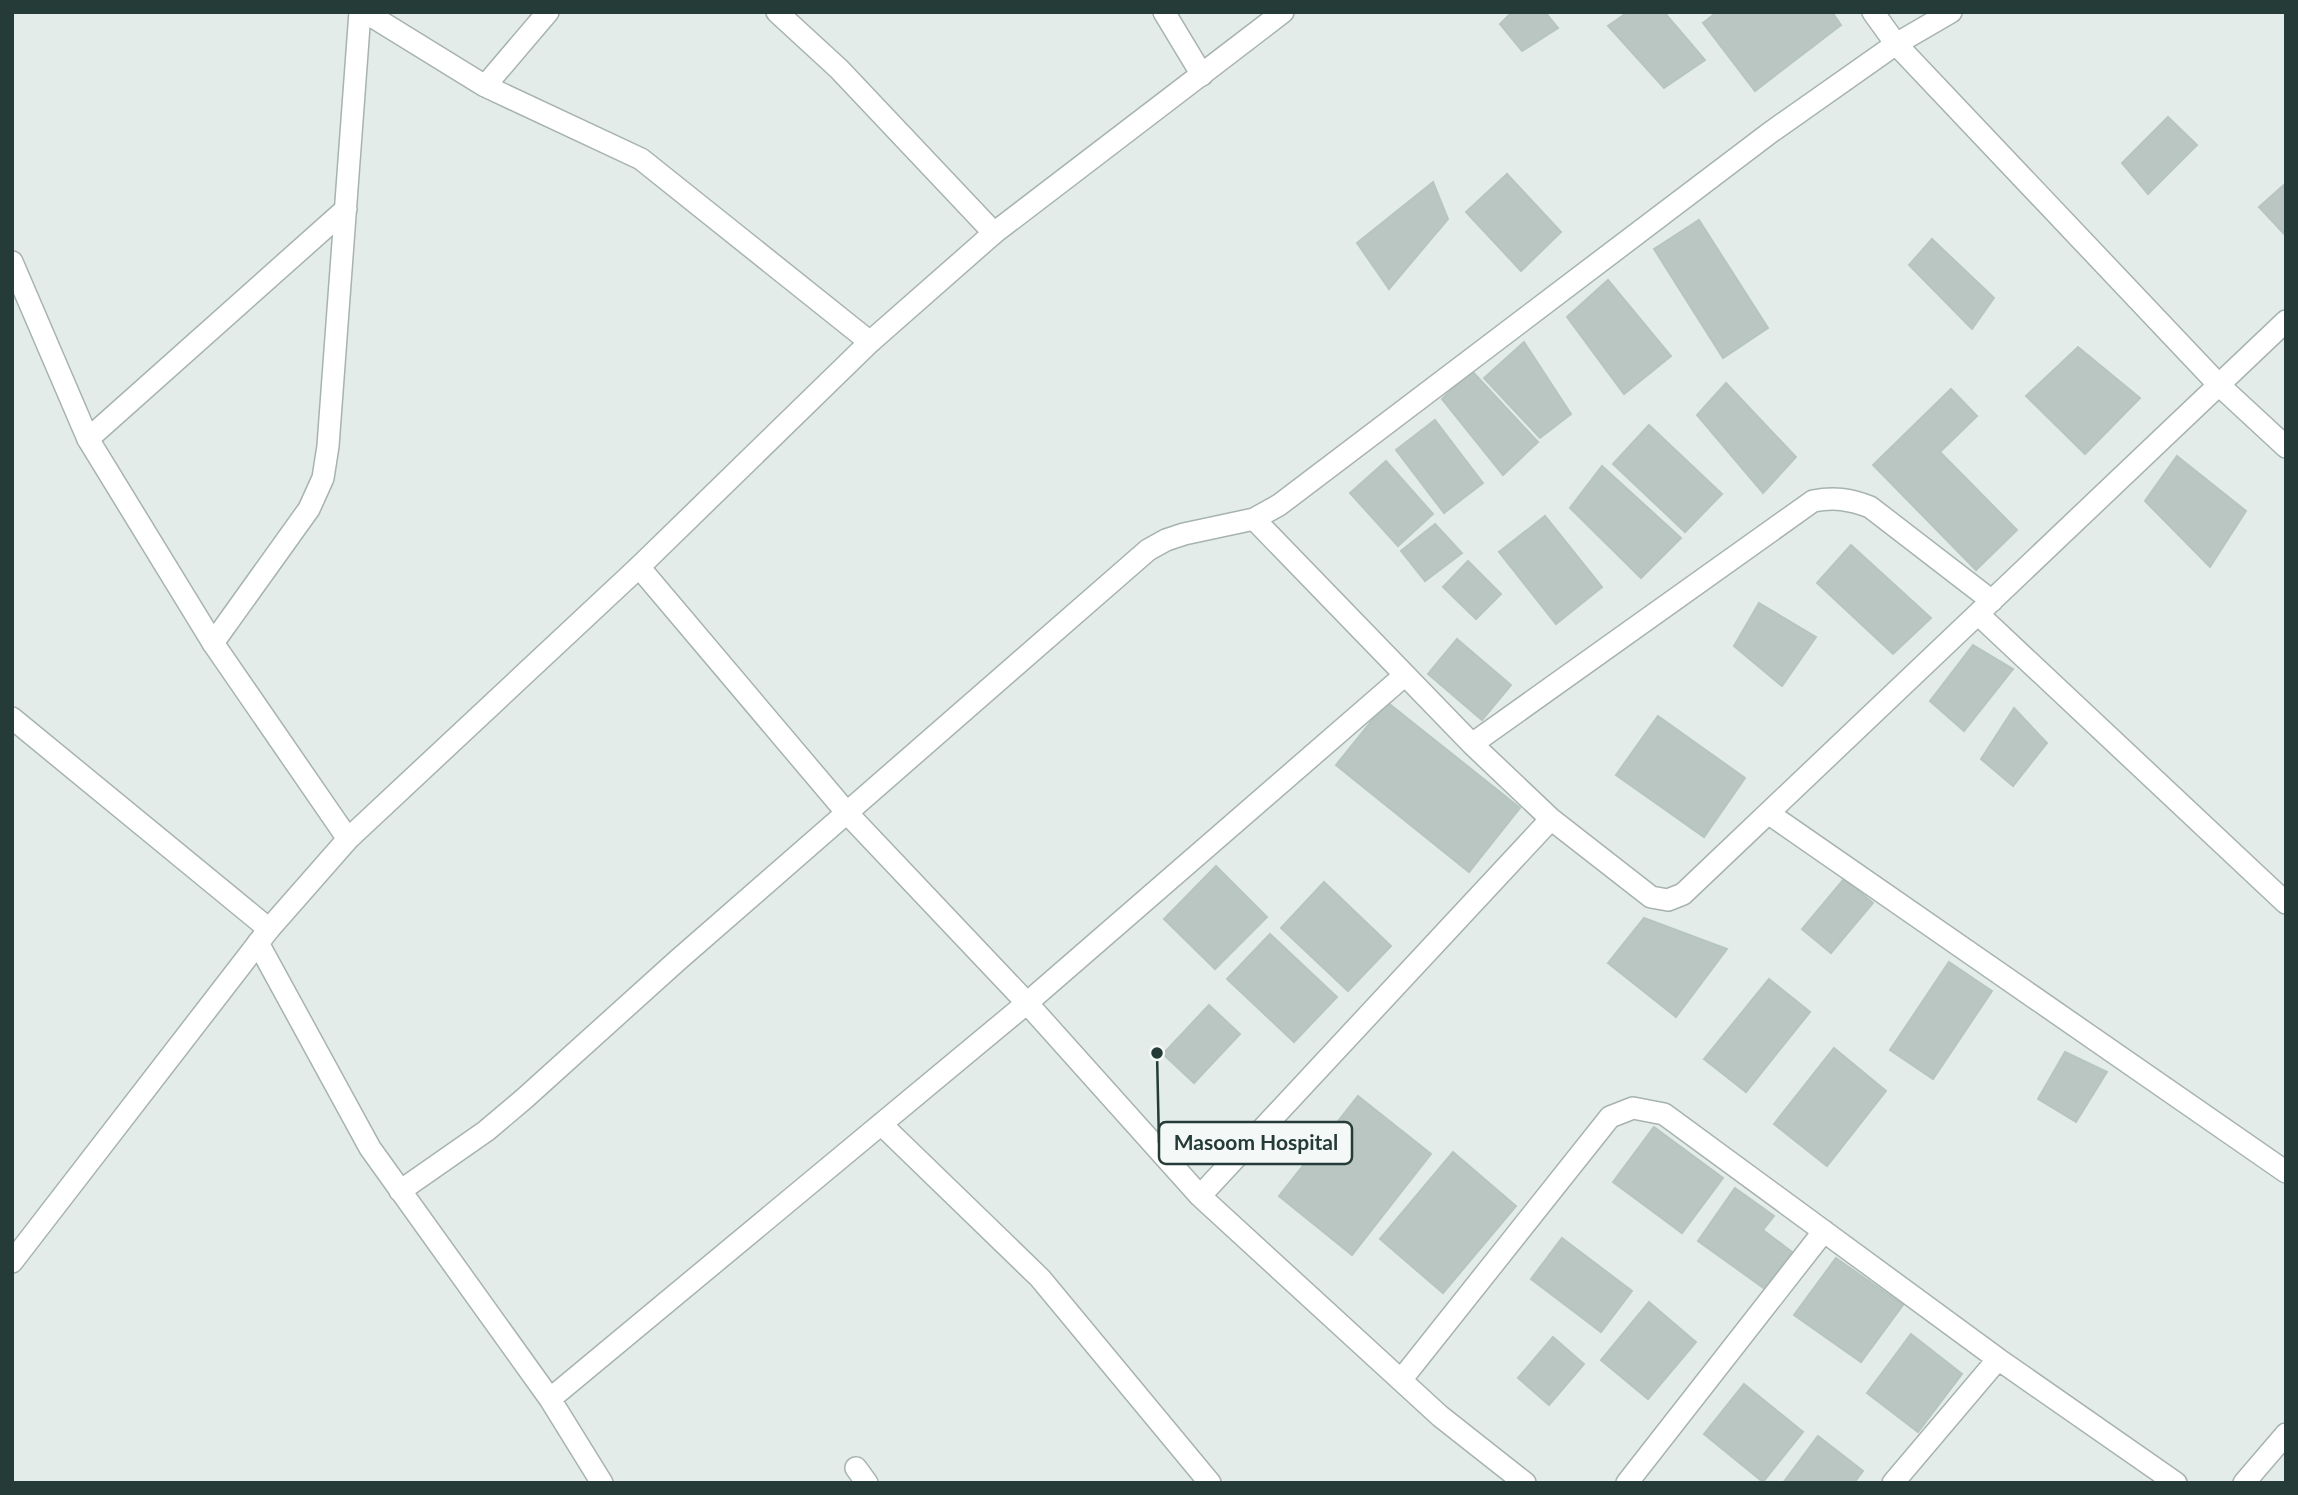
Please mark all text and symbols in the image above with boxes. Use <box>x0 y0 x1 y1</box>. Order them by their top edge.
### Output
callout: Masoom Hospital <box>1159 1122 1352 1164</box>
text: Masoom Hospital <box>1174 1129 1338 1154</box>

